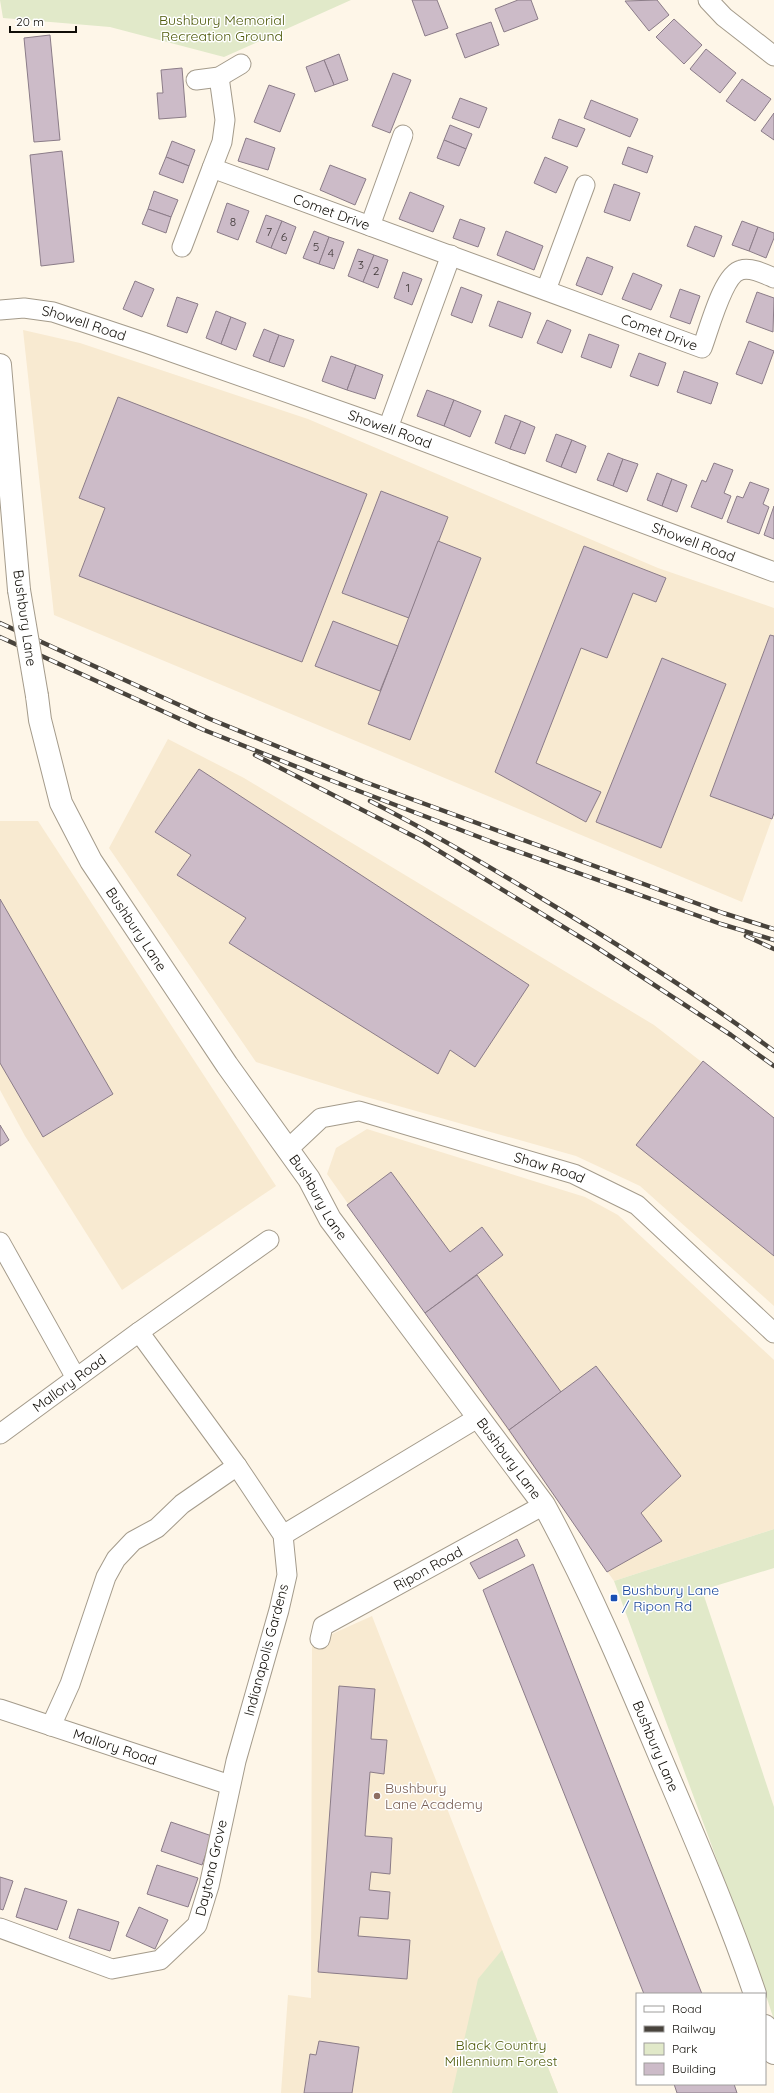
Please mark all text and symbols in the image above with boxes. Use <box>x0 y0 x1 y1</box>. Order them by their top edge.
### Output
scale bar <box>10 8 76 34</box>
park label: Bushbury Memorial Recreation Ground <box>159 11 285 45</box>
text: 20 m <box>16 14 44 29</box>
street label: Comet Drive <box>291 190 373 234</box>
house number: 8 <box>230 214 236 229</box>
house number: 7 <box>266 224 272 239</box>
house number: 6 <box>281 229 288 244</box>
house number: 5 <box>313 239 319 254</box>
house number: 4 <box>328 245 334 260</box>
house number: 3 <box>358 257 364 272</box>
house number: 2 <box>373 263 380 278</box>
house number: 1 <box>406 280 410 295</box>
street label: Showell Road <box>41 302 128 345</box>
street label: Comet Drive <box>618 310 700 355</box>
street label: Showell Road <box>346 406 434 453</box>
street label: Showell Road <box>649 518 738 566</box>
street label: Bushbury Lane <box>9 569 41 667</box>
street label: Bushbury Lane <box>102 884 171 975</box>
street label: Shaw Road <box>512 1148 588 1187</box>
street label: Bushbury Lane <box>285 1151 351 1243</box>
street label: Mallory Road <box>29 1350 110 1416</box>
street label: Bushbury Lane <box>473 1414 546 1503</box>
street label: Ripon Road <box>390 1542 466 1595</box>
place label: Bushbury Lane / Ripon Rd <box>622 1581 719 1615</box>
street label: Indianapolis Gardens <box>240 1582 292 1718</box>
marker: Bushbury Lane / Ripon Rd <box>609 1593 619 1603</box>
street label: Bushbury Lane <box>628 1698 683 1794</box>
street label: Mallory Road <box>71 1725 159 1769</box>
place label: Bushbury Lane Academy <box>385 1779 483 1813</box>
marker: Bushbury Lane Academy <box>372 1791 382 1801</box>
street label: Daytona Grove <box>191 1818 231 1918</box>
legend <box>636 1993 766 2085</box>
text: Road <box>672 2001 702 2016</box>
text: Railway <box>672 2021 716 2036</box>
park label: Black Country Millennium Forest <box>445 2036 558 2070</box>
text: Park <box>672 2041 697 2056</box>
text: Building <box>672 2061 716 2076</box>

